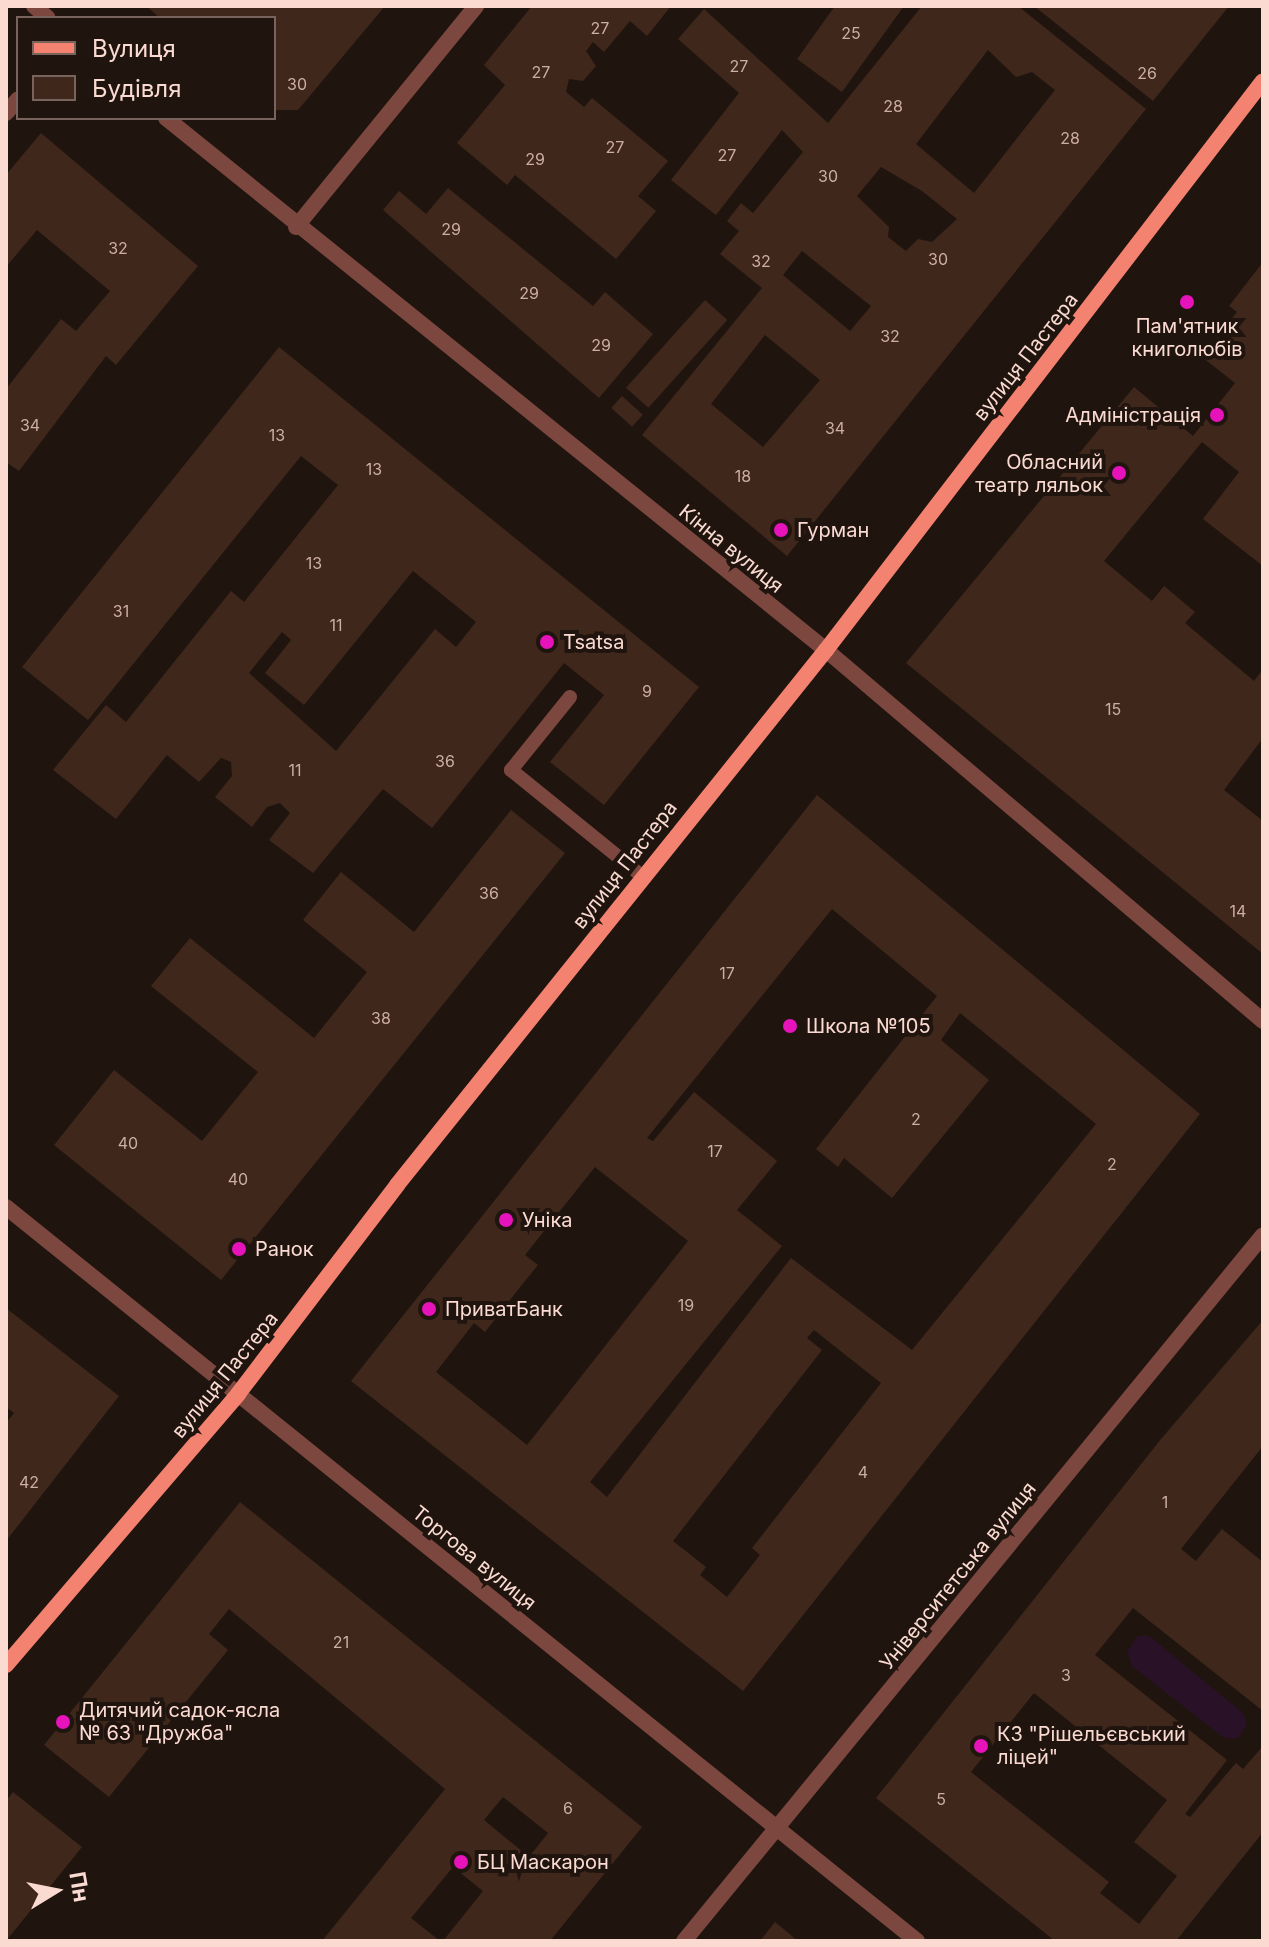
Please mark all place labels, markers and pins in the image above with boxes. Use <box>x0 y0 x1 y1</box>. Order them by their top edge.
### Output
marker: Пам'ятник книголюбів <box>1178 293 1196 311</box>
place label: Пам'ятник книголюбів <box>1131 314 1243 361</box>
place label: Адміністрація <box>1065 403 1201 427</box>
marker: Адміністрація <box>1208 406 1226 424</box>
place label: Обласний театр ляльок <box>975 450 1103 497</box>
marker: Обласний театр ляльок <box>1110 464 1128 482</box>
place label: Гурман <box>797 518 869 542</box>
marker: Гурман <box>772 521 790 539</box>
place label: Tsatsa <box>563 630 624 654</box>
marker: Tsatsa <box>538 633 556 651</box>
place label: Школа №105 <box>806 1014 931 1038</box>
marker: Школа №105 <box>781 1017 799 1035</box>
place label: Уніка <box>522 1208 573 1232</box>
marker: Уніка <box>497 1211 515 1229</box>
place label: Ранок <box>255 1237 314 1261</box>
marker: Ранок <box>230 1240 248 1258</box>
place label: ПриватБанк <box>445 1297 563 1321</box>
marker: ПриватБанк <box>420 1300 438 1318</box>
place label: Дитячий садок-ясла № 63 "Дружба" <box>79 1698 280 1745</box>
marker: Дитячий садок-ясла № 63 "Дружба" <box>54 1713 72 1731</box>
place label: КЗ "Рішельєвський ліцей" <box>997 1722 1186 1769</box>
marker: КЗ "Рішельєвський ліцей" <box>972 1737 990 1755</box>
place label: БЦ Маскарон <box>477 1850 609 1874</box>
marker: БЦ Маскарон <box>452 1853 470 1871</box>

